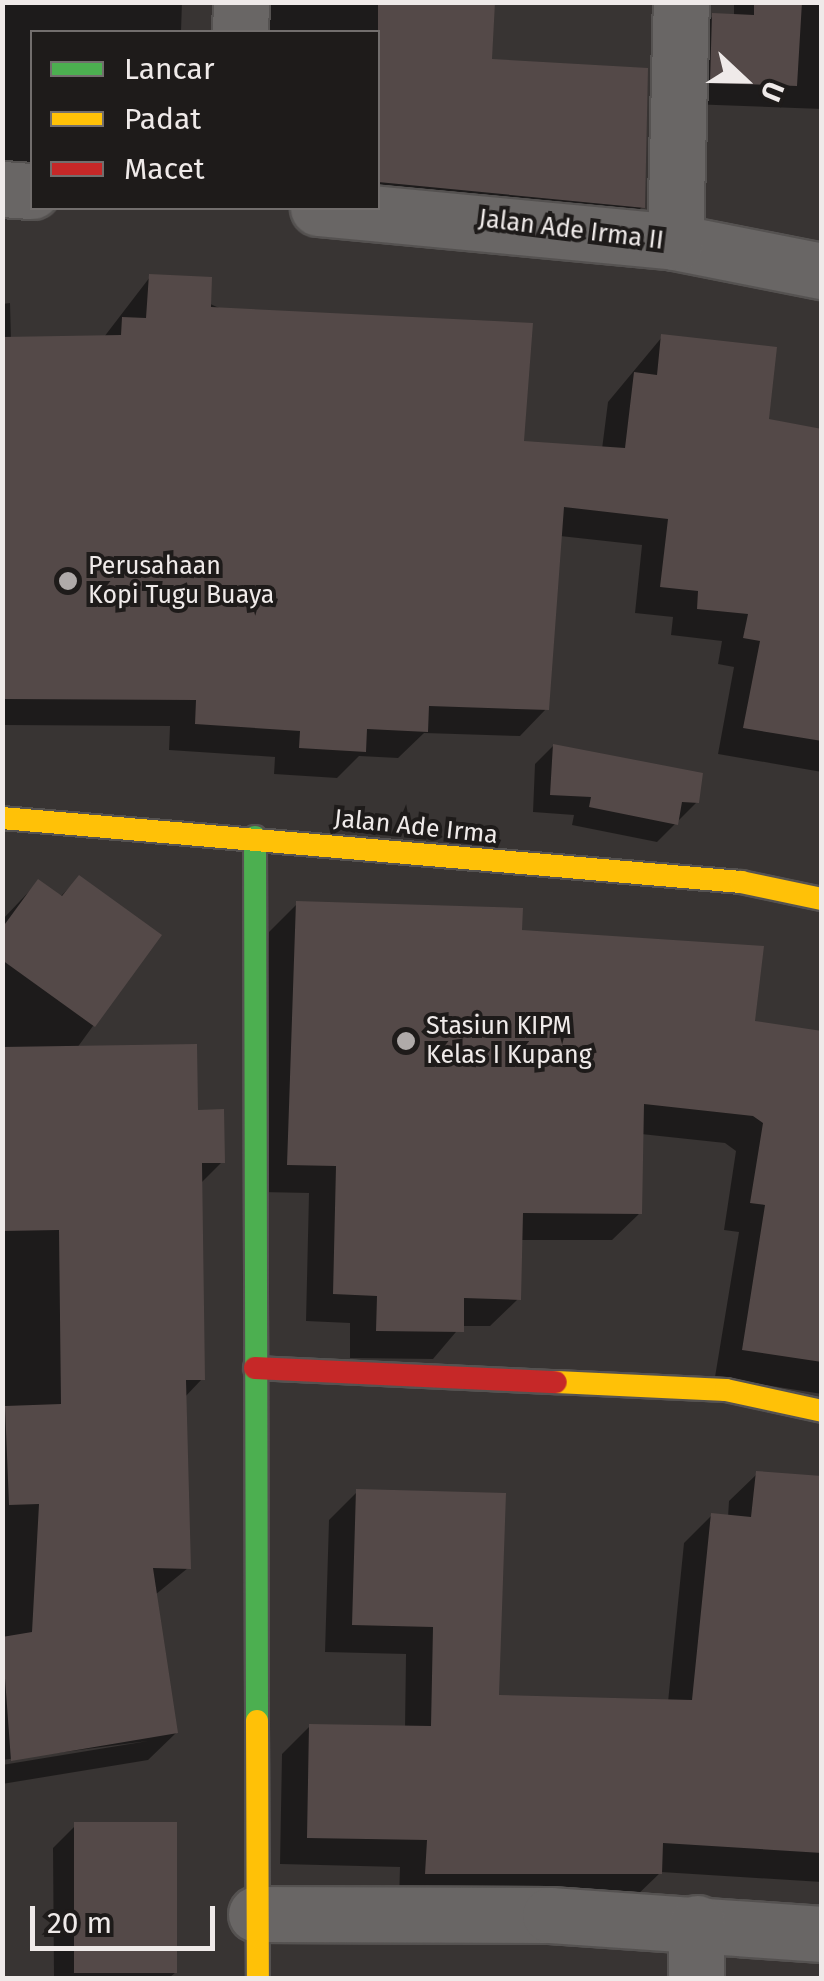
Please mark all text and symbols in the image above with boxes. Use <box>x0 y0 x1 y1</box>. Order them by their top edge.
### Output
legend <box>30 30 380 210</box>
north arrow <box>694 30 794 130</box>
text: Lancar <box>124 51 214 87</box>
text: U <box>754 77 791 106</box>
text: Padat <box>124 101 201 137</box>
text: Macet <box>124 151 205 187</box>
street label: Jalan Ade Irma II <box>477 204 665 256</box>
place label: Perusahaan Kopi Tugu Buaya <box>88 552 274 611</box>
marker: Perusahaan Kopi Tugu Buaya <box>57 570 79 592</box>
street label: Jalan Ade Irma <box>333 803 499 851</box>
place label: Stasiun KIPM Kelas I Kupang <box>426 1012 592 1071</box>
marker: Stasiun KIPM Kelas I Kupang <box>395 1030 417 1052</box>
scale bar <box>35 1886 220 1948</box>
text: 20 m <box>47 1905 112 1941</box>

